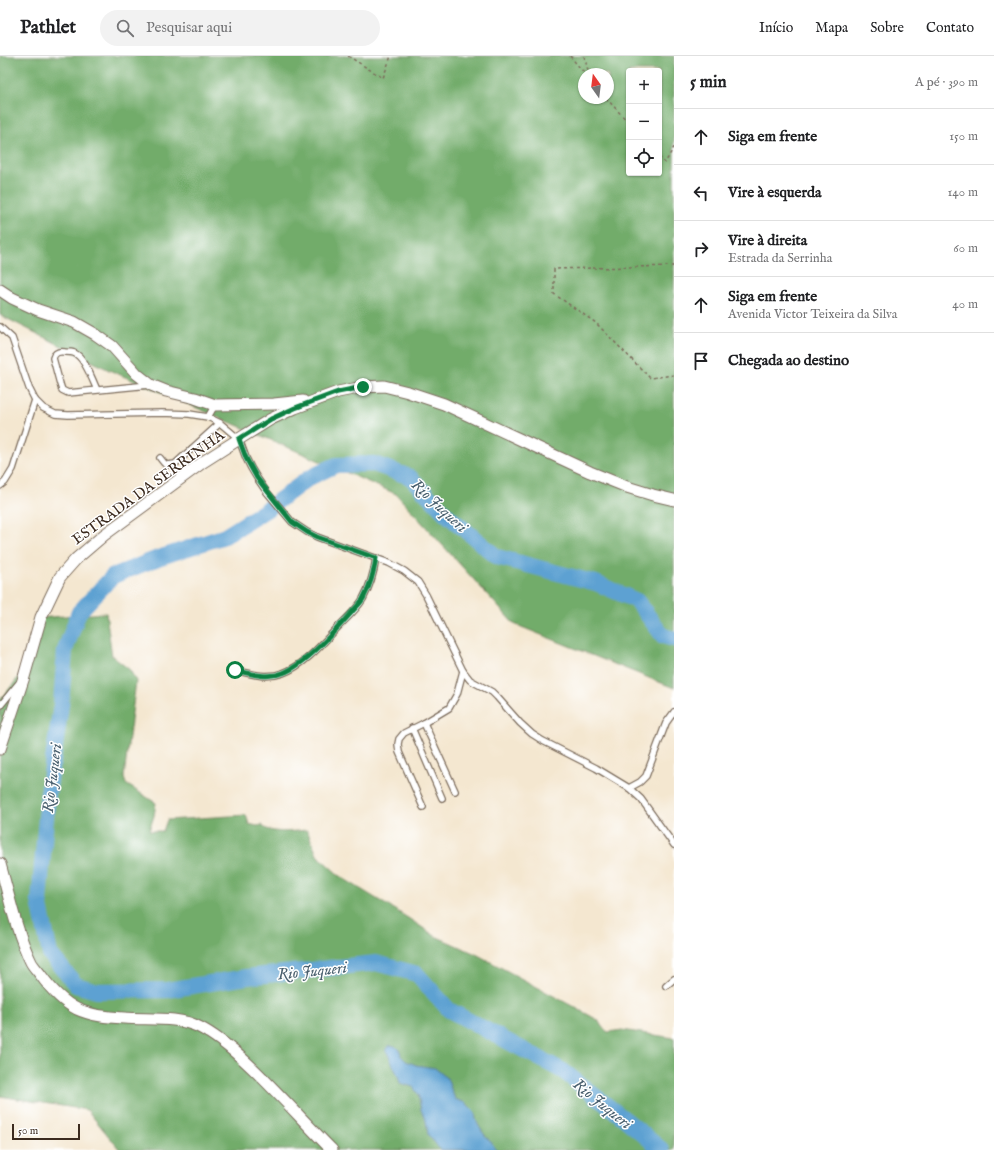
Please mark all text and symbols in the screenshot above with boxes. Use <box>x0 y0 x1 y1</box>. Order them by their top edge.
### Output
search box <box>100 10 380 46</box>
text: Pathlet <box>20 16 76 40</box>
icon: search <box>114 17 136 39</box>
text: Pesquisar aqui <box>146 18 232 37</box>
text: Início <box>759 19 793 37</box>
text: Mapa <box>815 19 848 37</box>
text: Sobre <box>870 19 904 37</box>
text: Contato <box>926 19 974 37</box>
north arrow <box>578 68 614 104</box>
map controls <box>626 68 662 176</box>
button: + <box>626 68 662 104</box>
text: 5 min <box>690 72 727 93</box>
text: A pé · 390 m <box>915 74 978 91</box>
button: − <box>626 104 662 140</box>
icon: ahead <box>690 126 712 148</box>
text: Siga em frente <box>728 127 817 146</box>
text: 150 m <box>949 128 978 145</box>
button: locate <box>626 140 662 176</box>
icon: left <box>690 182 712 204</box>
text: Vire à esquerda <box>728 183 821 202</box>
text: 140 m <box>948 184 978 201</box>
text: Vire à direita <box>728 231 807 250</box>
icon: right <box>690 238 712 260</box>
text: 60 m <box>953 240 978 257</box>
text: Estrada da Serrinha <box>728 250 832 267</box>
text: Siga em frente <box>728 287 817 306</box>
icon: ahead <box>690 294 712 316</box>
text: 40 m <box>952 296 978 313</box>
text: Avenida Victor Teixeira da Silva <box>728 306 897 323</box>
icon: arrive <box>690 350 712 372</box>
text: Chegada ao destino <box>728 351 849 370</box>
route end <box>354 378 372 396</box>
street label: ESTRADA DA SERRINHA <box>68 425 229 549</box>
water label: Rio Juqueri <box>406 475 472 538</box>
route start <box>226 661 244 679</box>
water label: Rio Juqueri <box>39 741 67 814</box>
water label: Rio Juqueri <box>277 958 349 986</box>
water label: Rio Juqueri <box>568 1075 636 1135</box>
scale bar <box>12 1122 80 1141</box>
text: 50 m <box>18 1124 38 1138</box>

